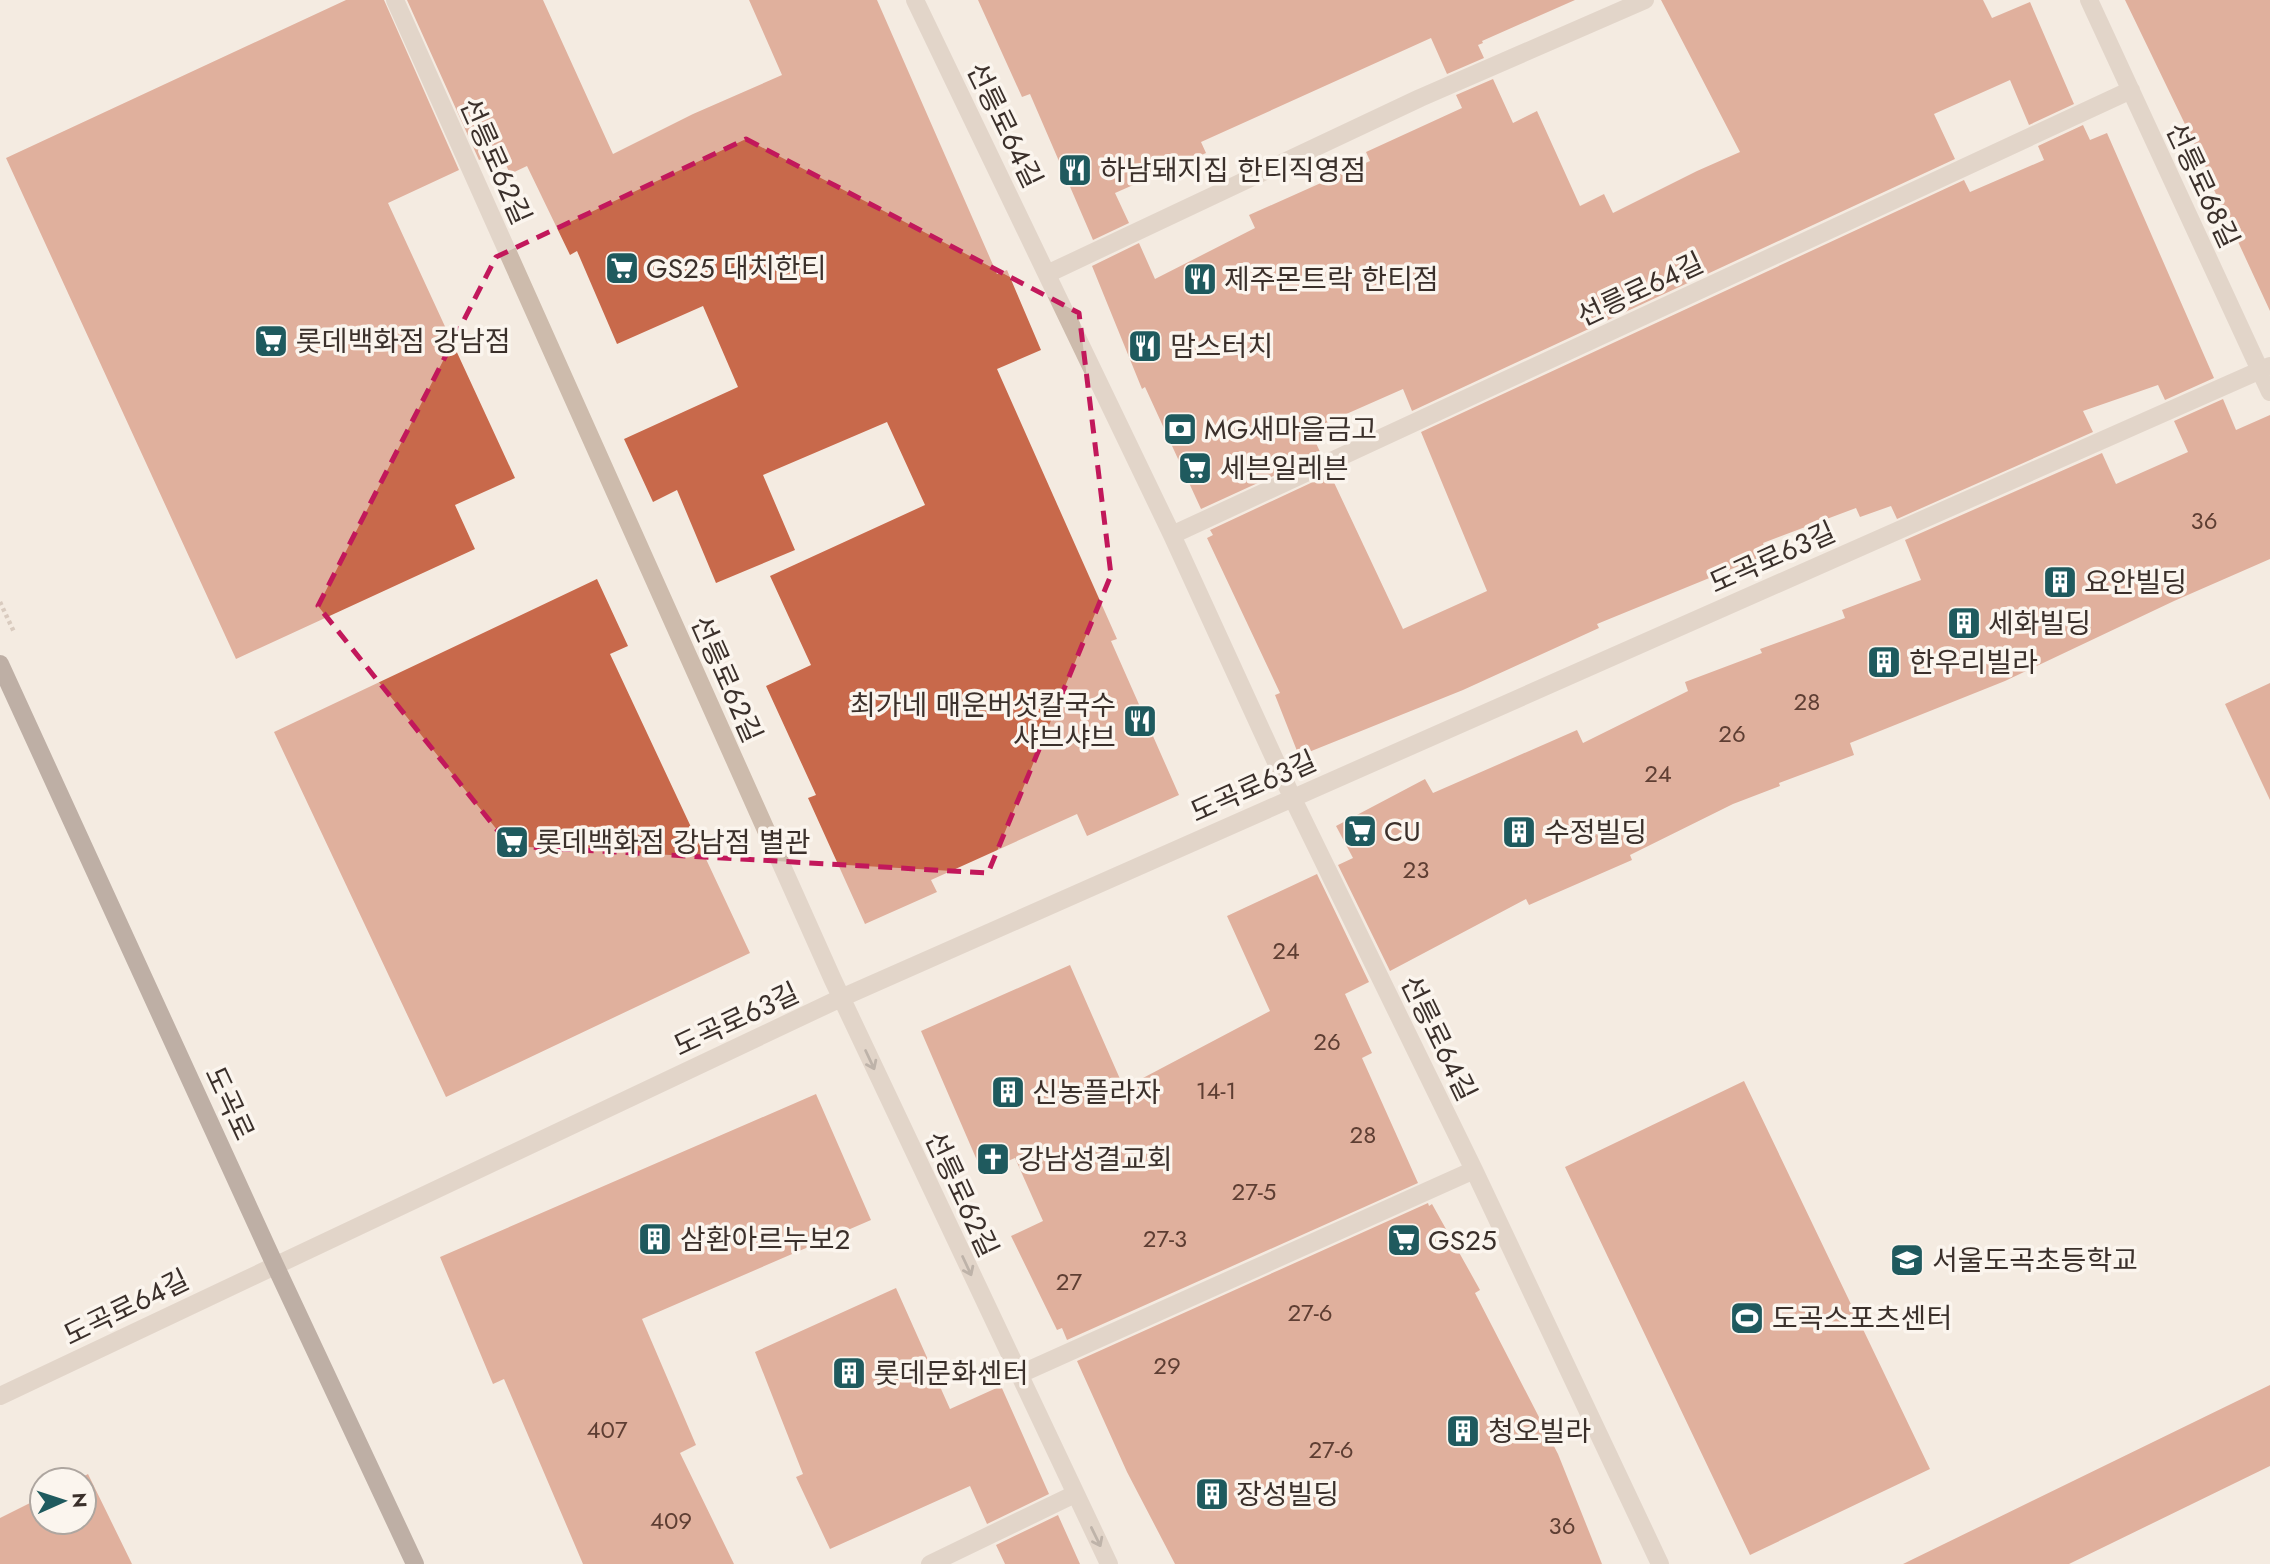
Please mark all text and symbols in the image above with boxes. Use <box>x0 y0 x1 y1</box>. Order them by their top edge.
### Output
street label: 선릉로64길 <box>956 55 1053 195</box>
street label: 선릉로62길 <box>449 91 542 231</box>
street label: 선릉로68길 <box>2156 116 2250 255</box>
place label: 하남돼지집 한티직영점 <box>1100 150 1366 191</box>
restaurant icon: 하남돼지집 한티직영점 <box>1056 151 1094 189</box>
street label: 선릉로64길 <box>1570 242 1710 337</box>
place label: GS25 대치한티 <box>646 248 826 289</box>
supermarket icon: GS25 대치한티 <box>603 249 641 287</box>
place label: 제주몬트락 한티점 <box>1224 259 1438 300</box>
restaurant icon: 제주몬트락 한티점 <box>1181 260 1219 298</box>
place label: 롯데백화점 강남점 <box>296 321 510 362</box>
supermarket icon: 롯데백화점 강남점 <box>252 322 290 360</box>
place label: 맘스터치 <box>1170 326 1273 367</box>
restaurant icon: 맘스터치 <box>1126 327 1164 365</box>
place label: MG새마을금고 <box>1204 409 1377 450</box>
bank icon: MG새마을금고 <box>1161 410 1199 448</box>
place label: 세븐일레븐 <box>1220 448 1349 489</box>
supermarket icon: 세븐일레븐 <box>1176 449 1214 487</box>
house number: 36 <box>2191 503 2217 538</box>
street label: 도곡로63길 <box>1702 511 1842 604</box>
place label: 요안빌딩 <box>2084 562 2187 603</box>
building icon: 요안빌딩 <box>2041 563 2079 601</box>
place label: 세화빌딩 <box>1988 603 2091 644</box>
building icon: 세화빌딩 <box>1945 604 1983 642</box>
street label: 선릉로62길 <box>680 609 773 749</box>
place label: 한우리빌라 <box>1909 642 2038 683</box>
building icon: 한우리빌라 <box>1865 643 1903 681</box>
house number: 28 <box>1794 684 1820 719</box>
place label: 최가네 매운버섯칼국수 샤브샤브 <box>850 685 1116 758</box>
restaurant icon: 최가네 매운버섯칼국수 샤브샤브 <box>1121 702 1159 740</box>
house number: 26 <box>1718 716 1746 751</box>
street label: 도곡로63길 <box>1183 740 1323 833</box>
house number: 24 <box>1644 756 1672 791</box>
place label: CU <box>1384 811 1421 852</box>
supermarket icon: CU <box>1341 812 1379 850</box>
place label: 수정빌딩 <box>1544 812 1647 853</box>
building icon: 수정빌딩 <box>1500 813 1538 851</box>
place label: 롯데백화점 강남점 별관 <box>536 822 810 863</box>
supermarket icon: 롯데백화점 강남점 별관 <box>493 823 531 861</box>
house number: 23 <box>1403 852 1429 887</box>
house number: 24 <box>1272 933 1300 968</box>
street label: 선릉로64길 <box>1390 968 1487 1108</box>
street label: 도곡로63길 <box>667 972 806 1066</box>
house number: 26 <box>1313 1024 1341 1059</box>
one-way arrow <box>864 1049 877 1070</box>
street label: 도곡로 <box>195 1060 264 1147</box>
place label: 신농플라자 <box>1032 1072 1161 1113</box>
building icon: 신농플라자 <box>989 1073 1027 1111</box>
house number: 14-1 <box>1196 1073 1236 1108</box>
house number: 28 <box>1350 1117 1376 1152</box>
street label: 선릉로62길 <box>914 1124 1009 1264</box>
place label: 강남성결교회 <box>1018 1139 1173 1180</box>
church icon: 강남성결교회 <box>974 1140 1012 1178</box>
house number: 27-5 <box>1232 1174 1276 1209</box>
place label: 삼환아르누보2 <box>680 1219 851 1260</box>
building icon: 삼환아르누보2 <box>636 1220 674 1258</box>
place label: GS25 <box>1428 1220 1497 1261</box>
house number: 27-3 <box>1143 1221 1187 1256</box>
supermarket icon: GS25 <box>1385 1221 1423 1259</box>
place label: 서울도곡초등학교 <box>1932 1240 2138 1281</box>
school or university icon: 서울도곡초등학교 <box>1888 1241 1926 1279</box>
one-way arrow <box>960 1255 974 1276</box>
street label: 도곡로64길 <box>56 1259 196 1356</box>
house number: 27 <box>1056 1264 1083 1299</box>
house number: 27-6 <box>1287 1295 1333 1330</box>
place label: 도곡스포츠센터 <box>1772 1298 1952 1339</box>
sports icon: 도곡스포츠센터 <box>1728 1299 1766 1337</box>
house number: 29 <box>1153 1348 1181 1383</box>
place label: 롯데문화센터 <box>874 1353 1029 1394</box>
building icon: 롯데문화센터 <box>830 1354 868 1392</box>
place label: 청오빌라 <box>1488 1411 1591 1452</box>
house number: 407 <box>587 1412 628 1447</box>
building icon: 청오빌라 <box>1444 1412 1482 1450</box>
house number: 27-6 <box>1308 1432 1354 1467</box>
north arrow <box>28 1466 98 1536</box>
place label: 장성빌딩 <box>1236 1474 1339 1515</box>
building icon: 장성빌딩 <box>1193 1475 1231 1513</box>
text: N <box>66 1492 93 1508</box>
house number: 409 <box>650 1503 692 1538</box>
house number: 36 <box>1549 1508 1575 1543</box>
one-way arrow <box>1091 1527 1104 1548</box>

